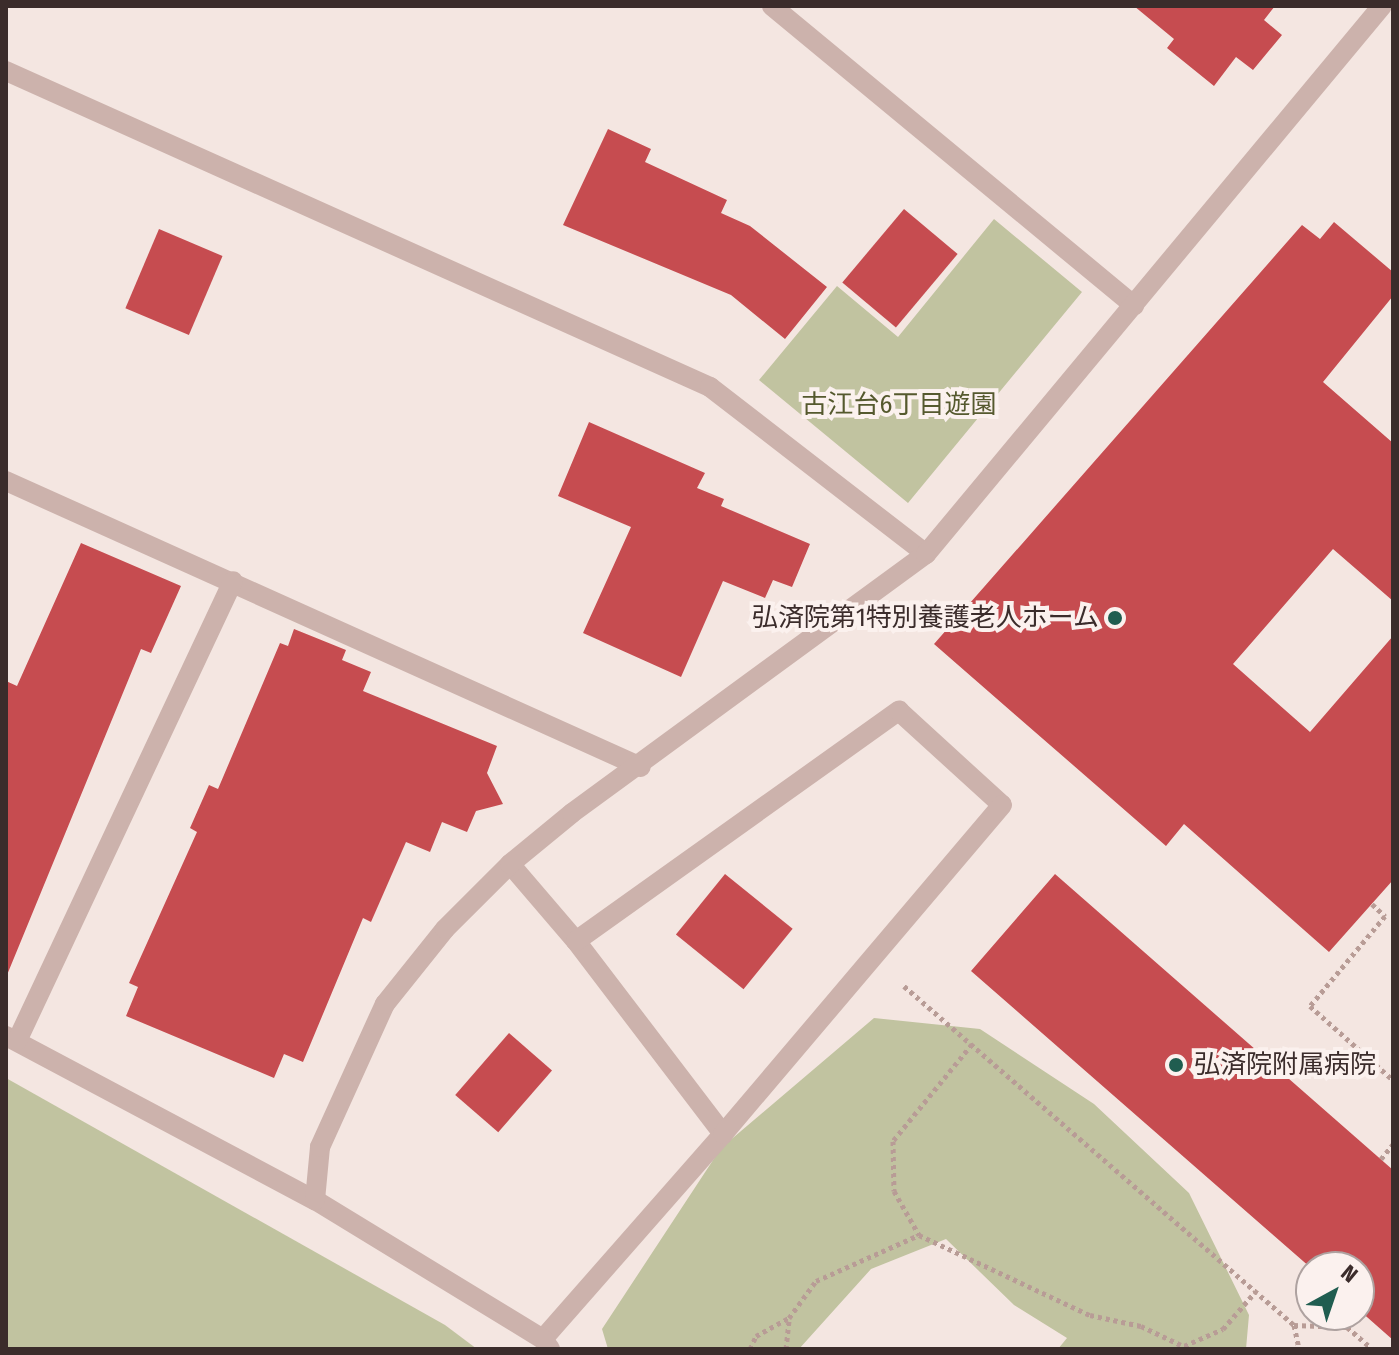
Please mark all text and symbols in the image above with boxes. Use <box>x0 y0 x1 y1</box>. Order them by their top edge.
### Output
park label: 古江台6丁目遊園 <box>802 389 996 421</box>
place label: 弘済院第1特別養護老人ホーム <box>751 602 1099 634</box>
marker: 弘済院第1特別養護老人ホーム <box>1106 609 1124 627</box>
place label: 弘済院附属病院 <box>1194 1049 1376 1081</box>
marker: 弘済院附属病院 <box>1165 1054 1187 1076</box>
north arrow <box>1295 1251 1375 1331</box>
text: N <box>1336 1259 1363 1288</box>

